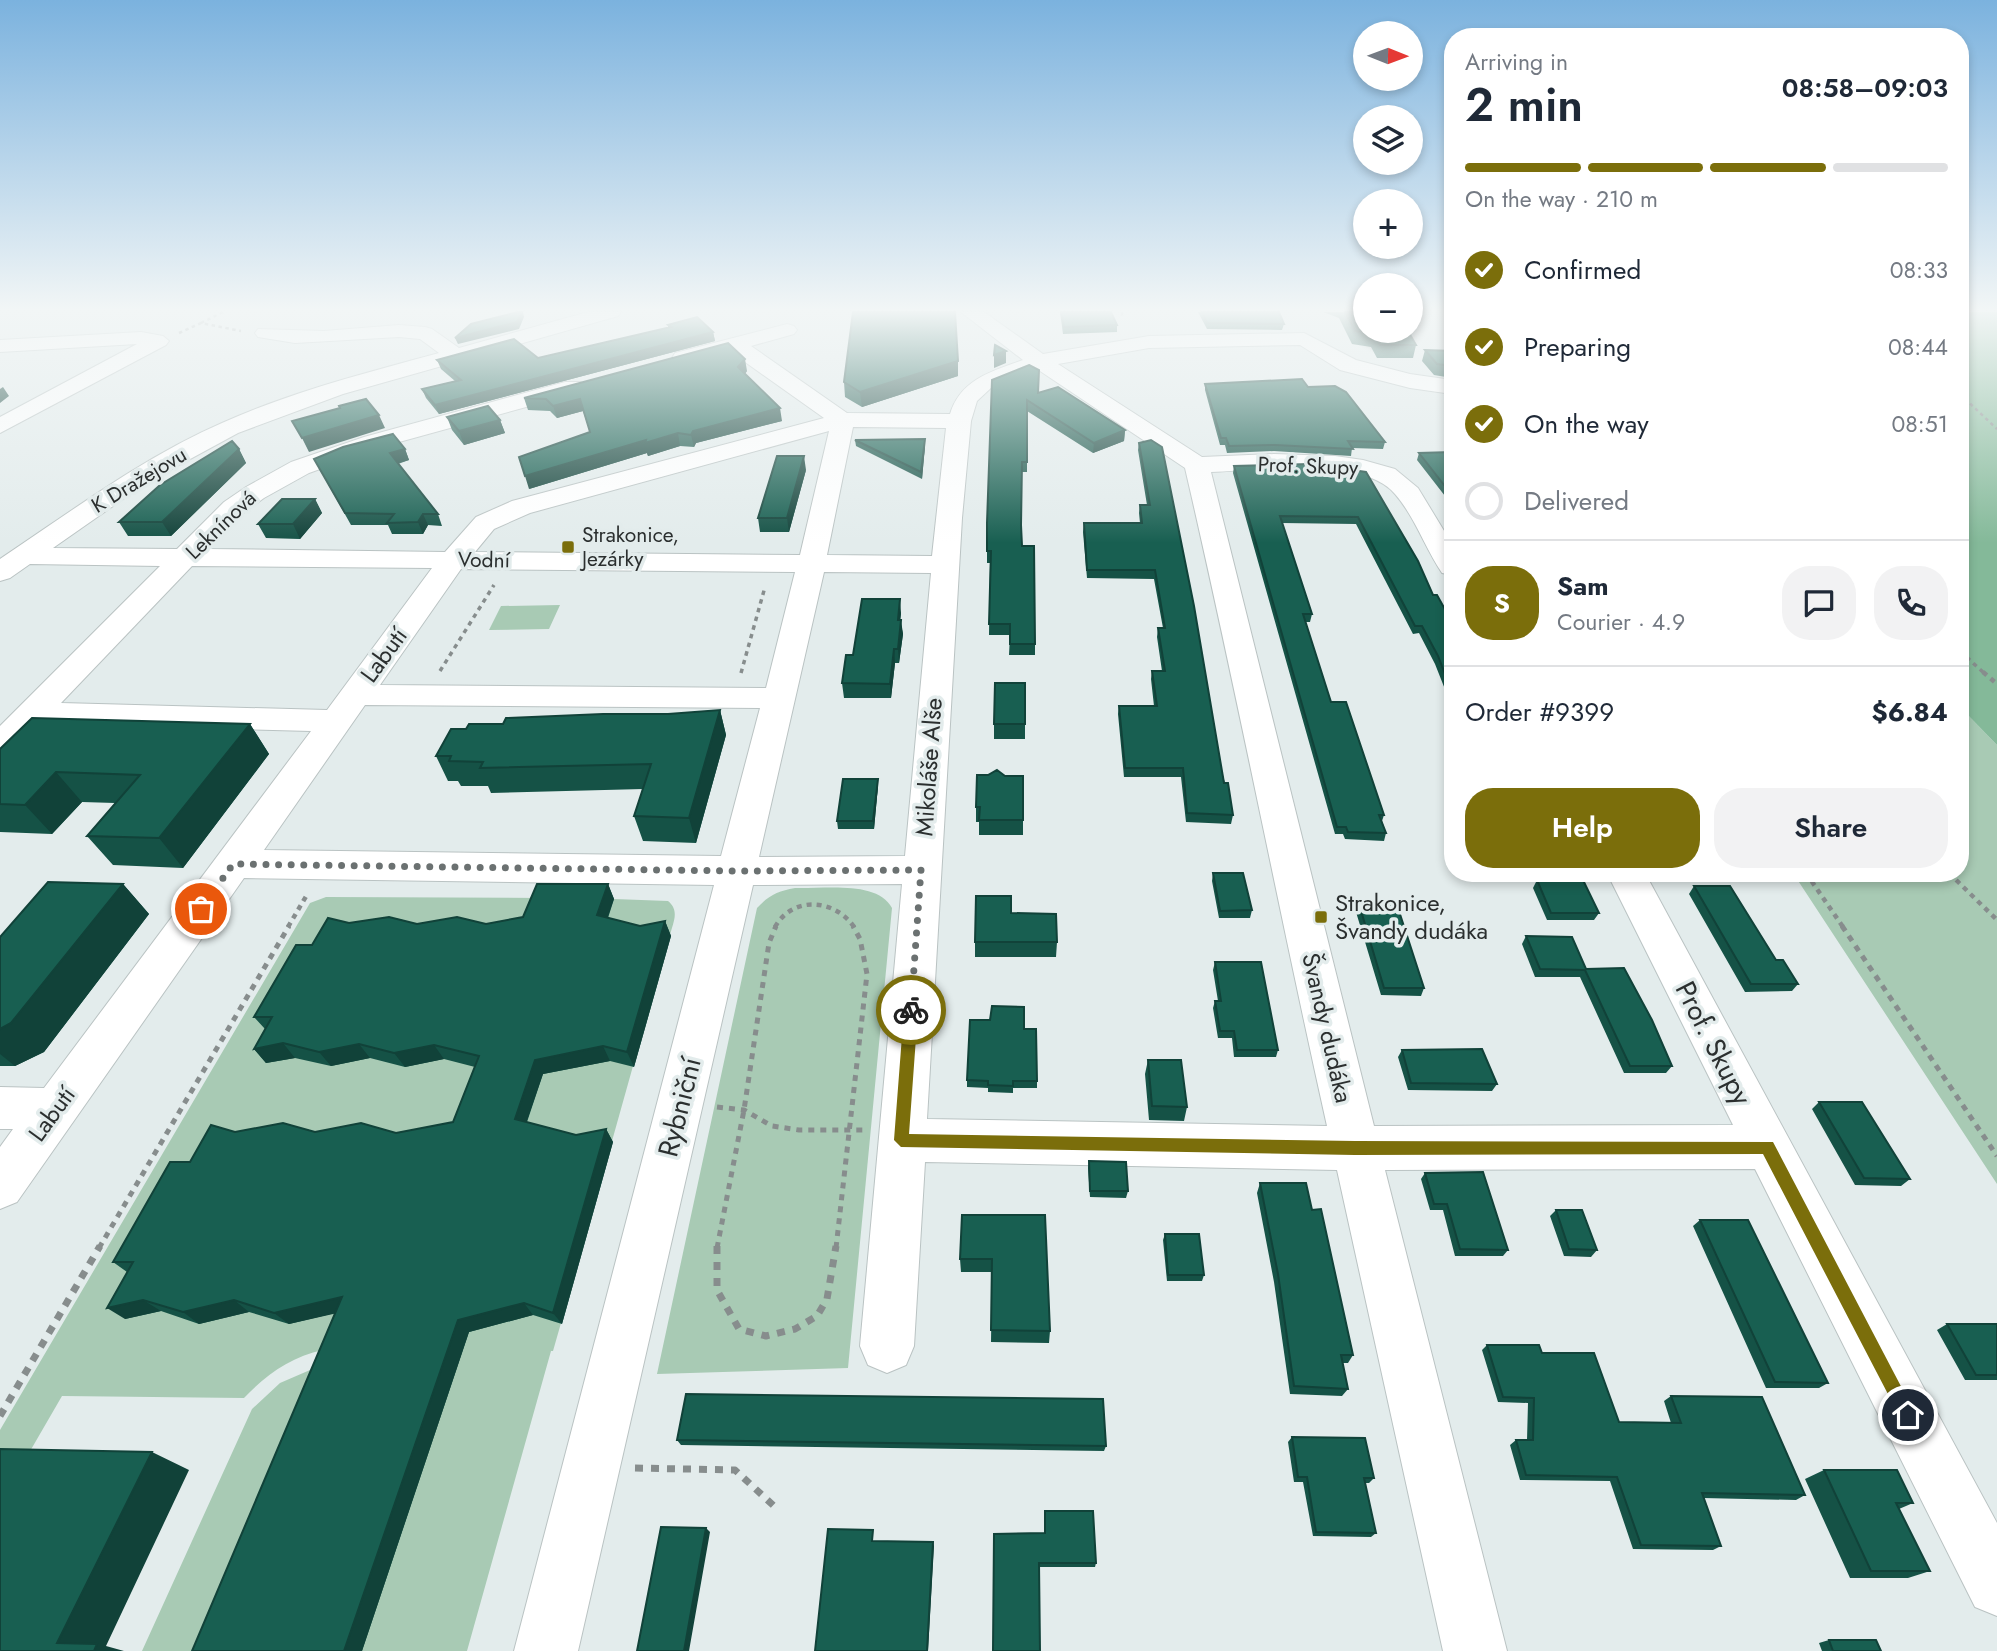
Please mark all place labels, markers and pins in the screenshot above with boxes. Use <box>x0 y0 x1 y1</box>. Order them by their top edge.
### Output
place label: Strakonice, Jezárky <box>579 520 679 574</box>
marker: Strakonice, Jezárky <box>560 539 576 555</box>
pin <box>171 879 231 939</box>
place label: Strakonice, Švandy dudáka <box>1335 885 1488 948</box>
marker: Strakonice, Švandy dudáka <box>1313 909 1329 925</box>
pin <box>1878 1385 1938 1445</box>

